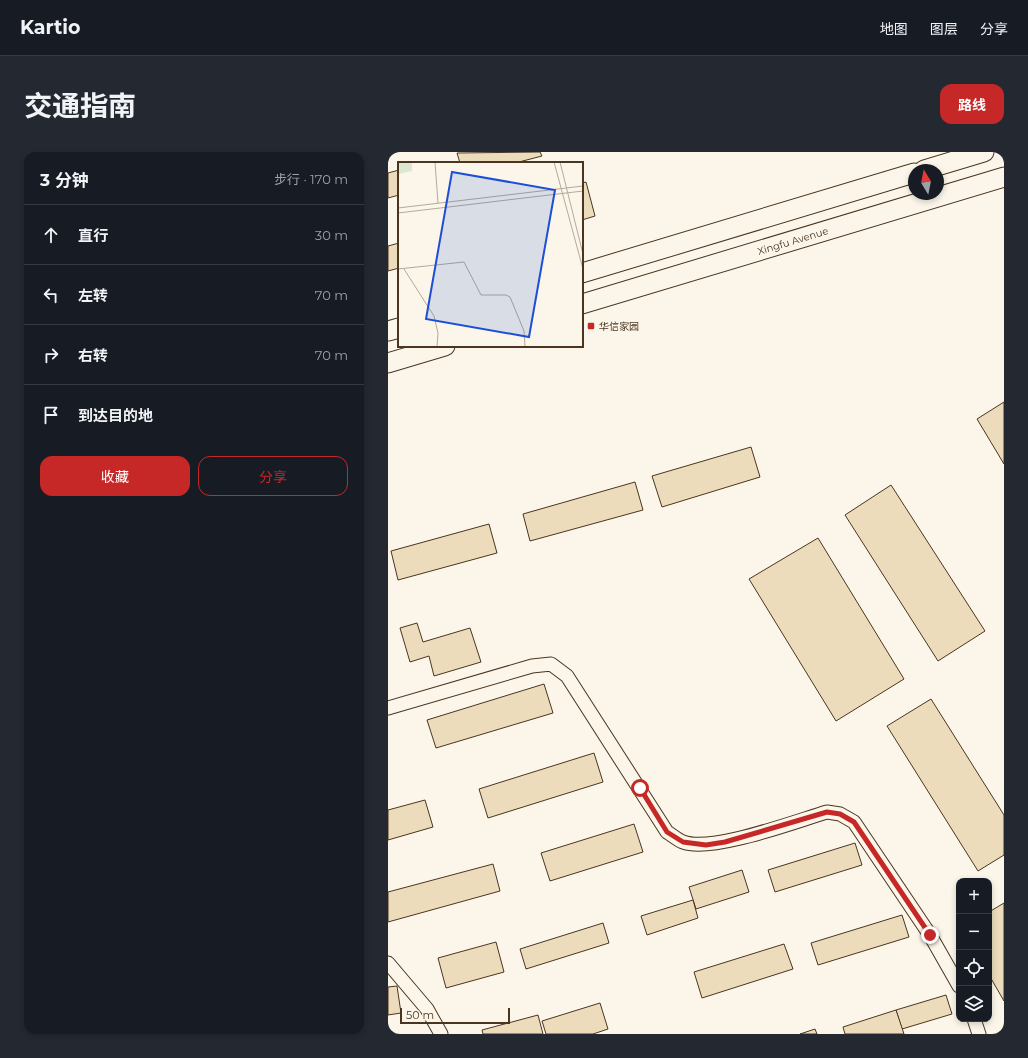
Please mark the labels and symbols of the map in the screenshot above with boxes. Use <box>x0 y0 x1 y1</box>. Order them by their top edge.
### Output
inset map <box>398 162 583 347</box>
north arrow <box>908 164 944 200</box>
street label: Xingfu Avenue <box>756 224 830 257</box>
place label: 华信家园 <box>599 320 639 333</box>
marker: 华信家园 <box>586 321 596 331</box>
route start <box>631 779 649 797</box>
route end <box>921 926 939 944</box>
scale bar <box>400 1006 510 1025</box>

